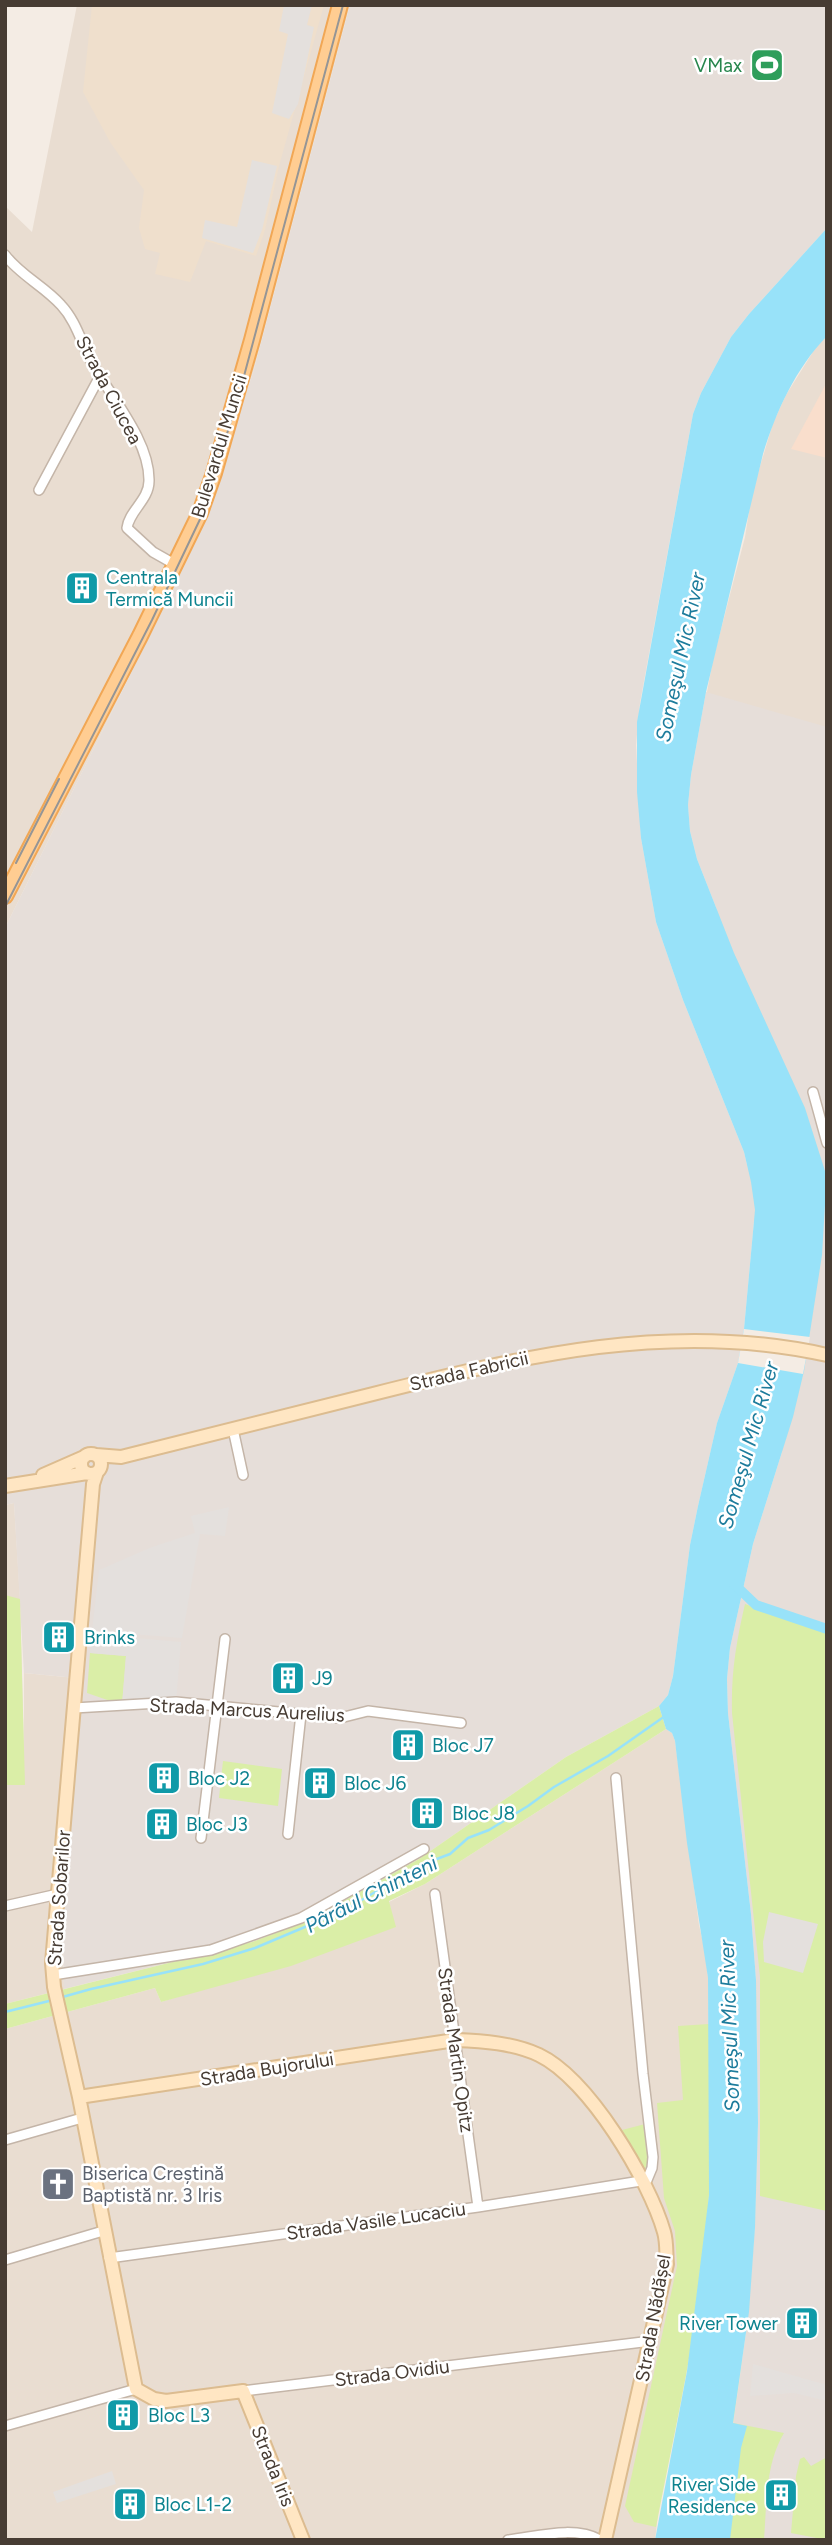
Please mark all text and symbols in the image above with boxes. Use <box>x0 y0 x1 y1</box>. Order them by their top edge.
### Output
sports icon: VMax <box>748 46 786 84</box>
place label: VMax <box>694 54 742 77</box>
street label: Strada Ciucea <box>71 332 147 448</box>
street label: Bulevardul Muncii <box>186 371 252 521</box>
place label: Centrala Termică Muncii <box>106 566 234 611</box>
building icon: Centrala Termică Muncii <box>63 569 101 607</box>
water label: Someşul Mic River <box>650 569 710 744</box>
street label: Strada Fabricii <box>407 1346 531 1396</box>
water label: Someşul Mic River <box>712 1358 784 1531</box>
building icon: Brinks <box>40 1618 78 1656</box>
place label: Brinks <box>84 1626 135 1649</box>
building icon: J9 <box>269 1659 307 1697</box>
place label: J9 <box>312 1667 333 1690</box>
street label: Strada Marcus Aurelius <box>149 1693 345 1727</box>
building icon: Bloc J7 <box>389 1726 427 1764</box>
place label: Bloc J7 <box>432 1734 494 1757</box>
building icon: Bloc J2 <box>145 1759 183 1797</box>
building icon: Bloc J6 <box>301 1764 339 1802</box>
place label: Bloc J2 <box>188 1767 250 1790</box>
place label: Bloc J6 <box>344 1772 407 1795</box>
building icon: Bloc J8 <box>408 1794 446 1832</box>
place label: Bloc J8 <box>452 1802 515 1825</box>
building icon: Bloc J3 <box>143 1805 181 1843</box>
place label: Bloc J3 <box>186 1813 248 1836</box>
street label: Strada Sobarilor <box>43 1829 75 1967</box>
water label: Pârâul Chinteni <box>301 1850 441 1938</box>
water label: Someşul Mic River <box>713 1939 745 2113</box>
street label: Strada Martin Opitz <box>433 1966 479 2134</box>
street label: Strada Bujorului <box>199 2047 335 2091</box>
place label: Biserica Creștină Baptistă nr. 3 Iris <box>82 2162 224 2207</box>
church icon: Biserica Creștină Baptistă nr. 3 Iris <box>39 2165 77 2203</box>
street label: Strada Vasile Lucaciu <box>285 2197 467 2245</box>
street label: Strada Nădășel <box>630 2252 676 2384</box>
building icon: River Tower <box>783 2304 821 2342</box>
place label: River Tower <box>679 2312 779 2335</box>
street label: Strada Ovidiu <box>333 2355 451 2391</box>
building icon: Bloc L3 <box>104 2396 142 2434</box>
place label: Bloc L3 <box>148 2404 210 2427</box>
street label: Strada Iris <box>246 2422 300 2510</box>
place label: River Side Residence <box>668 2473 756 2518</box>
building icon: River Side Residence <box>762 2476 800 2514</box>
building icon: Bloc L1-2 <box>111 2485 149 2523</box>
place label: Bloc L1-2 <box>154 2493 232 2516</box>

